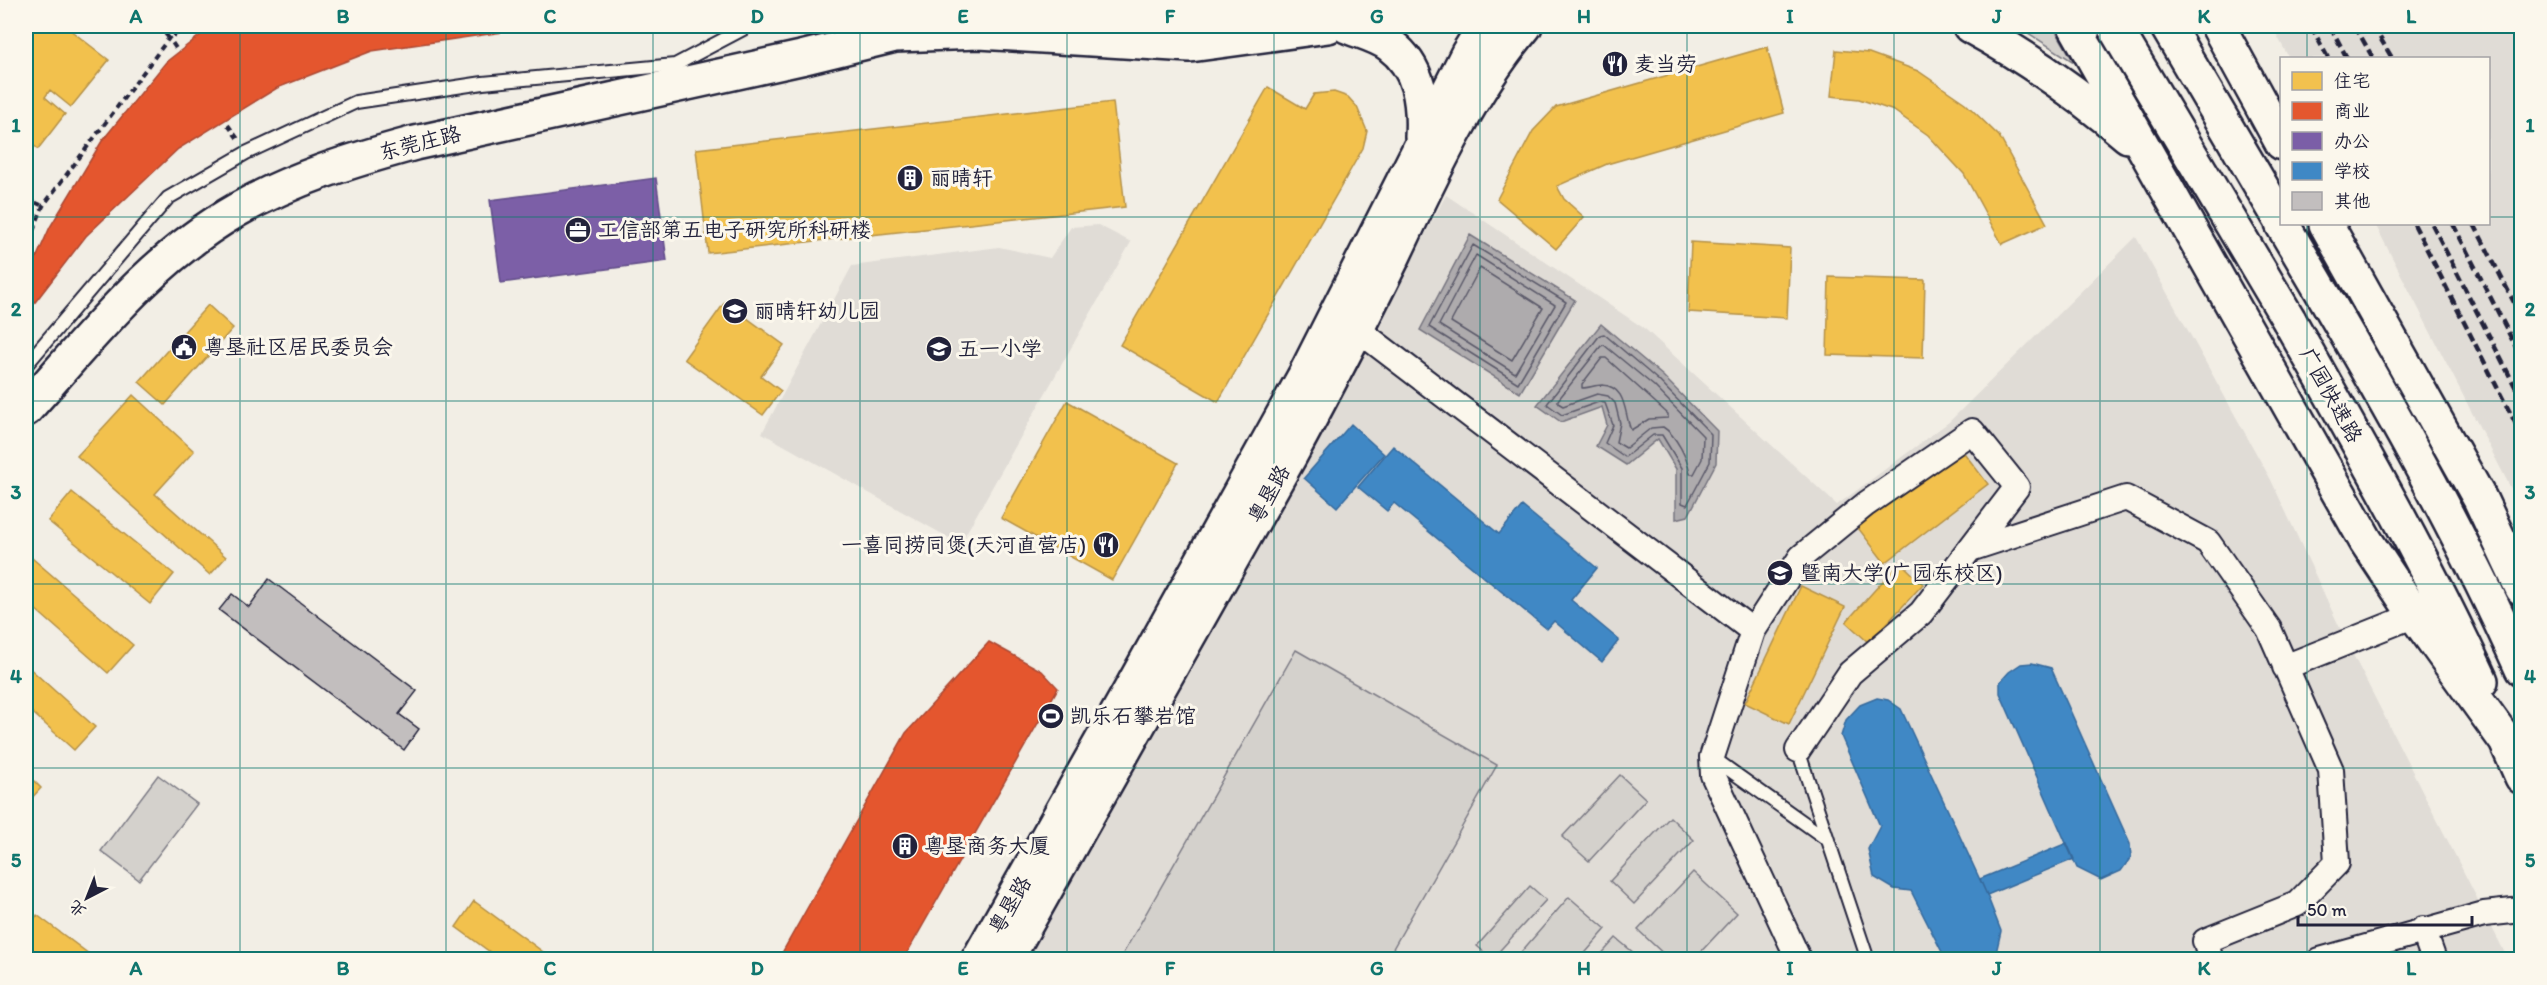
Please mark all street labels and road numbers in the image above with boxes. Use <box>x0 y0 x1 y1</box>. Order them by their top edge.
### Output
street label: 东莞庄路 <box>376 120 464 165</box>
street label: 广园快速路 <box>2295 343 2368 447</box>
street label: 粤垦路 <box>1242 460 1295 527</box>
street label: 粤垦路 <box>983 871 1036 938</box>

